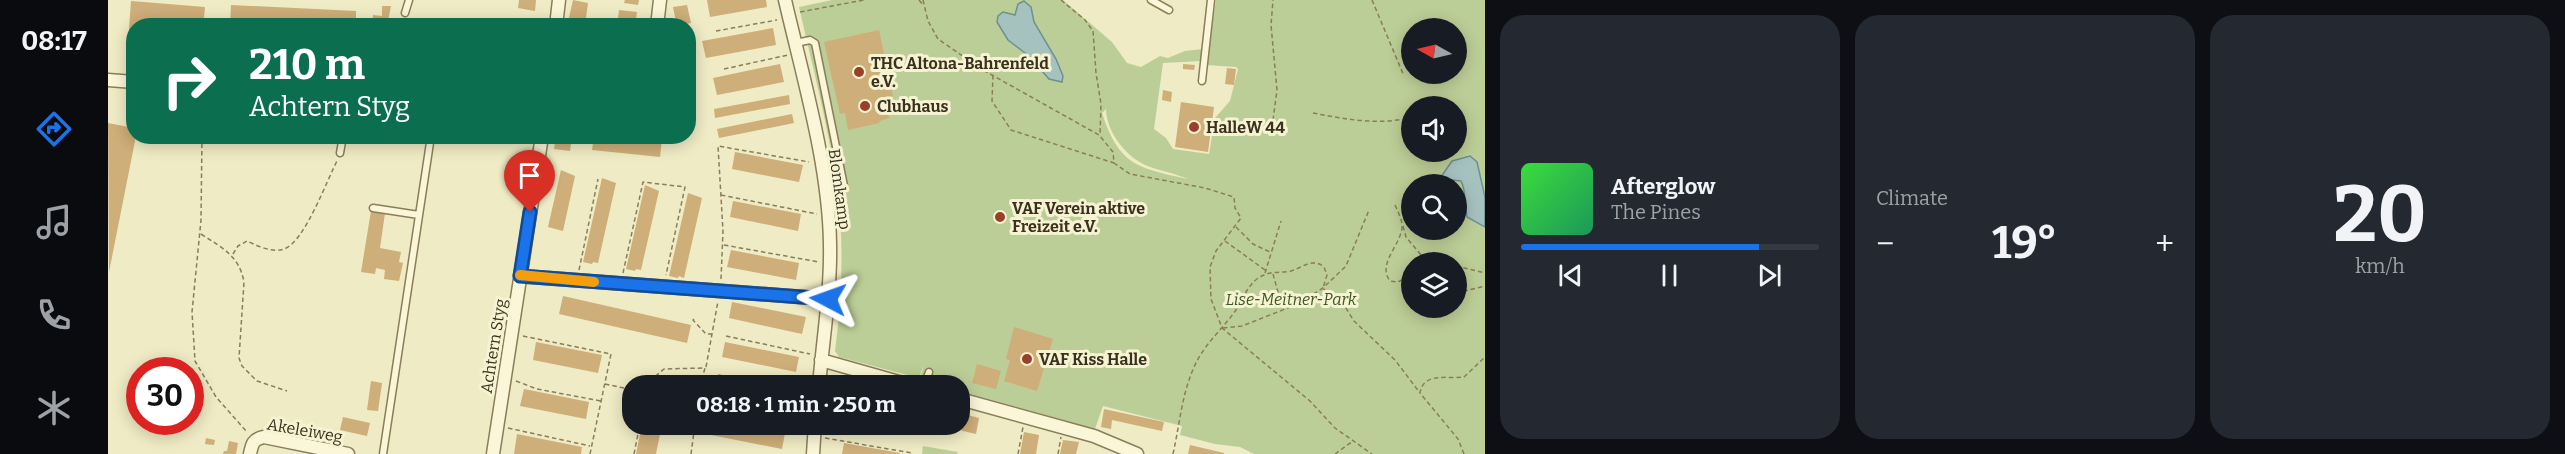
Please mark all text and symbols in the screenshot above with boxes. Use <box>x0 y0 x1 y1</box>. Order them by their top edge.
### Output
north arrow <box>1401 18 1467 84</box>
map controls <box>1401 18 1467 318</box>
text: 08:17 <box>21 25 87 57</box>
text: 210 m <box>249 40 365 90</box>
icon: right <box>150 42 228 120</box>
place label: THC Altona-Bahrenfeld e.V. <box>871 54 1049 91</box>
marker: THC Altona-Bahrenfeld e.V. <box>852 65 866 79</box>
text: Achtern Styg <box>249 91 410 123</box>
button: sound <box>1401 96 1467 162</box>
place label: Clubhaus <box>877 97 949 116</box>
marker: Clubhaus <box>858 99 872 113</box>
icon: directions <box>33 108 75 150</box>
place label: HalleW 44 <box>1206 118 1285 137</box>
marker: HalleW 44 <box>1187 120 1201 134</box>
street label: Blomkamp <box>824 147 855 231</box>
pin <box>504 150 555 212</box>
icon: arrive <box>513 159 546 192</box>
text: 20 <box>2333 168 2427 262</box>
text: Afterglow <box>1611 173 1715 200</box>
button: search <box>1401 174 1467 240</box>
text: Climate <box>1876 186 1948 210</box>
place label: VAF Verein aktive Freizeit e.V. <box>1012 199 1145 236</box>
text: The Pines <box>1611 200 1701 224</box>
icon: music <box>33 201 75 243</box>
marker: VAF Verein aktive Freizeit e.V. <box>993 210 1007 224</box>
text: 19° <box>1992 216 2057 270</box>
text: − <box>1876 224 1894 264</box>
text: + <box>2155 224 2174 264</box>
button: layers <box>1401 252 1467 318</box>
text: km/h <box>2355 254 2405 278</box>
icon: previous <box>1554 259 1587 292</box>
icon: pause <box>1653 259 1686 292</box>
icon: next <box>1753 259 1786 292</box>
position arrow <box>796 267 860 331</box>
park label: Lise-Meitner-Park <box>1225 290 1357 309</box>
icon: phone <box>33 294 75 336</box>
street label: Achtern Styg <box>477 297 510 395</box>
place label: VAF Kiss Halle <box>1039 350 1147 369</box>
marker: VAF Kiss Halle <box>1020 352 1034 366</box>
speed limit sign: 30 <box>126 357 204 435</box>
icon: climate <box>33 387 75 429</box>
text: 08:18 · 1 min · 250 m <box>696 391 896 418</box>
street label: Akeleiweg <box>266 415 344 446</box>

